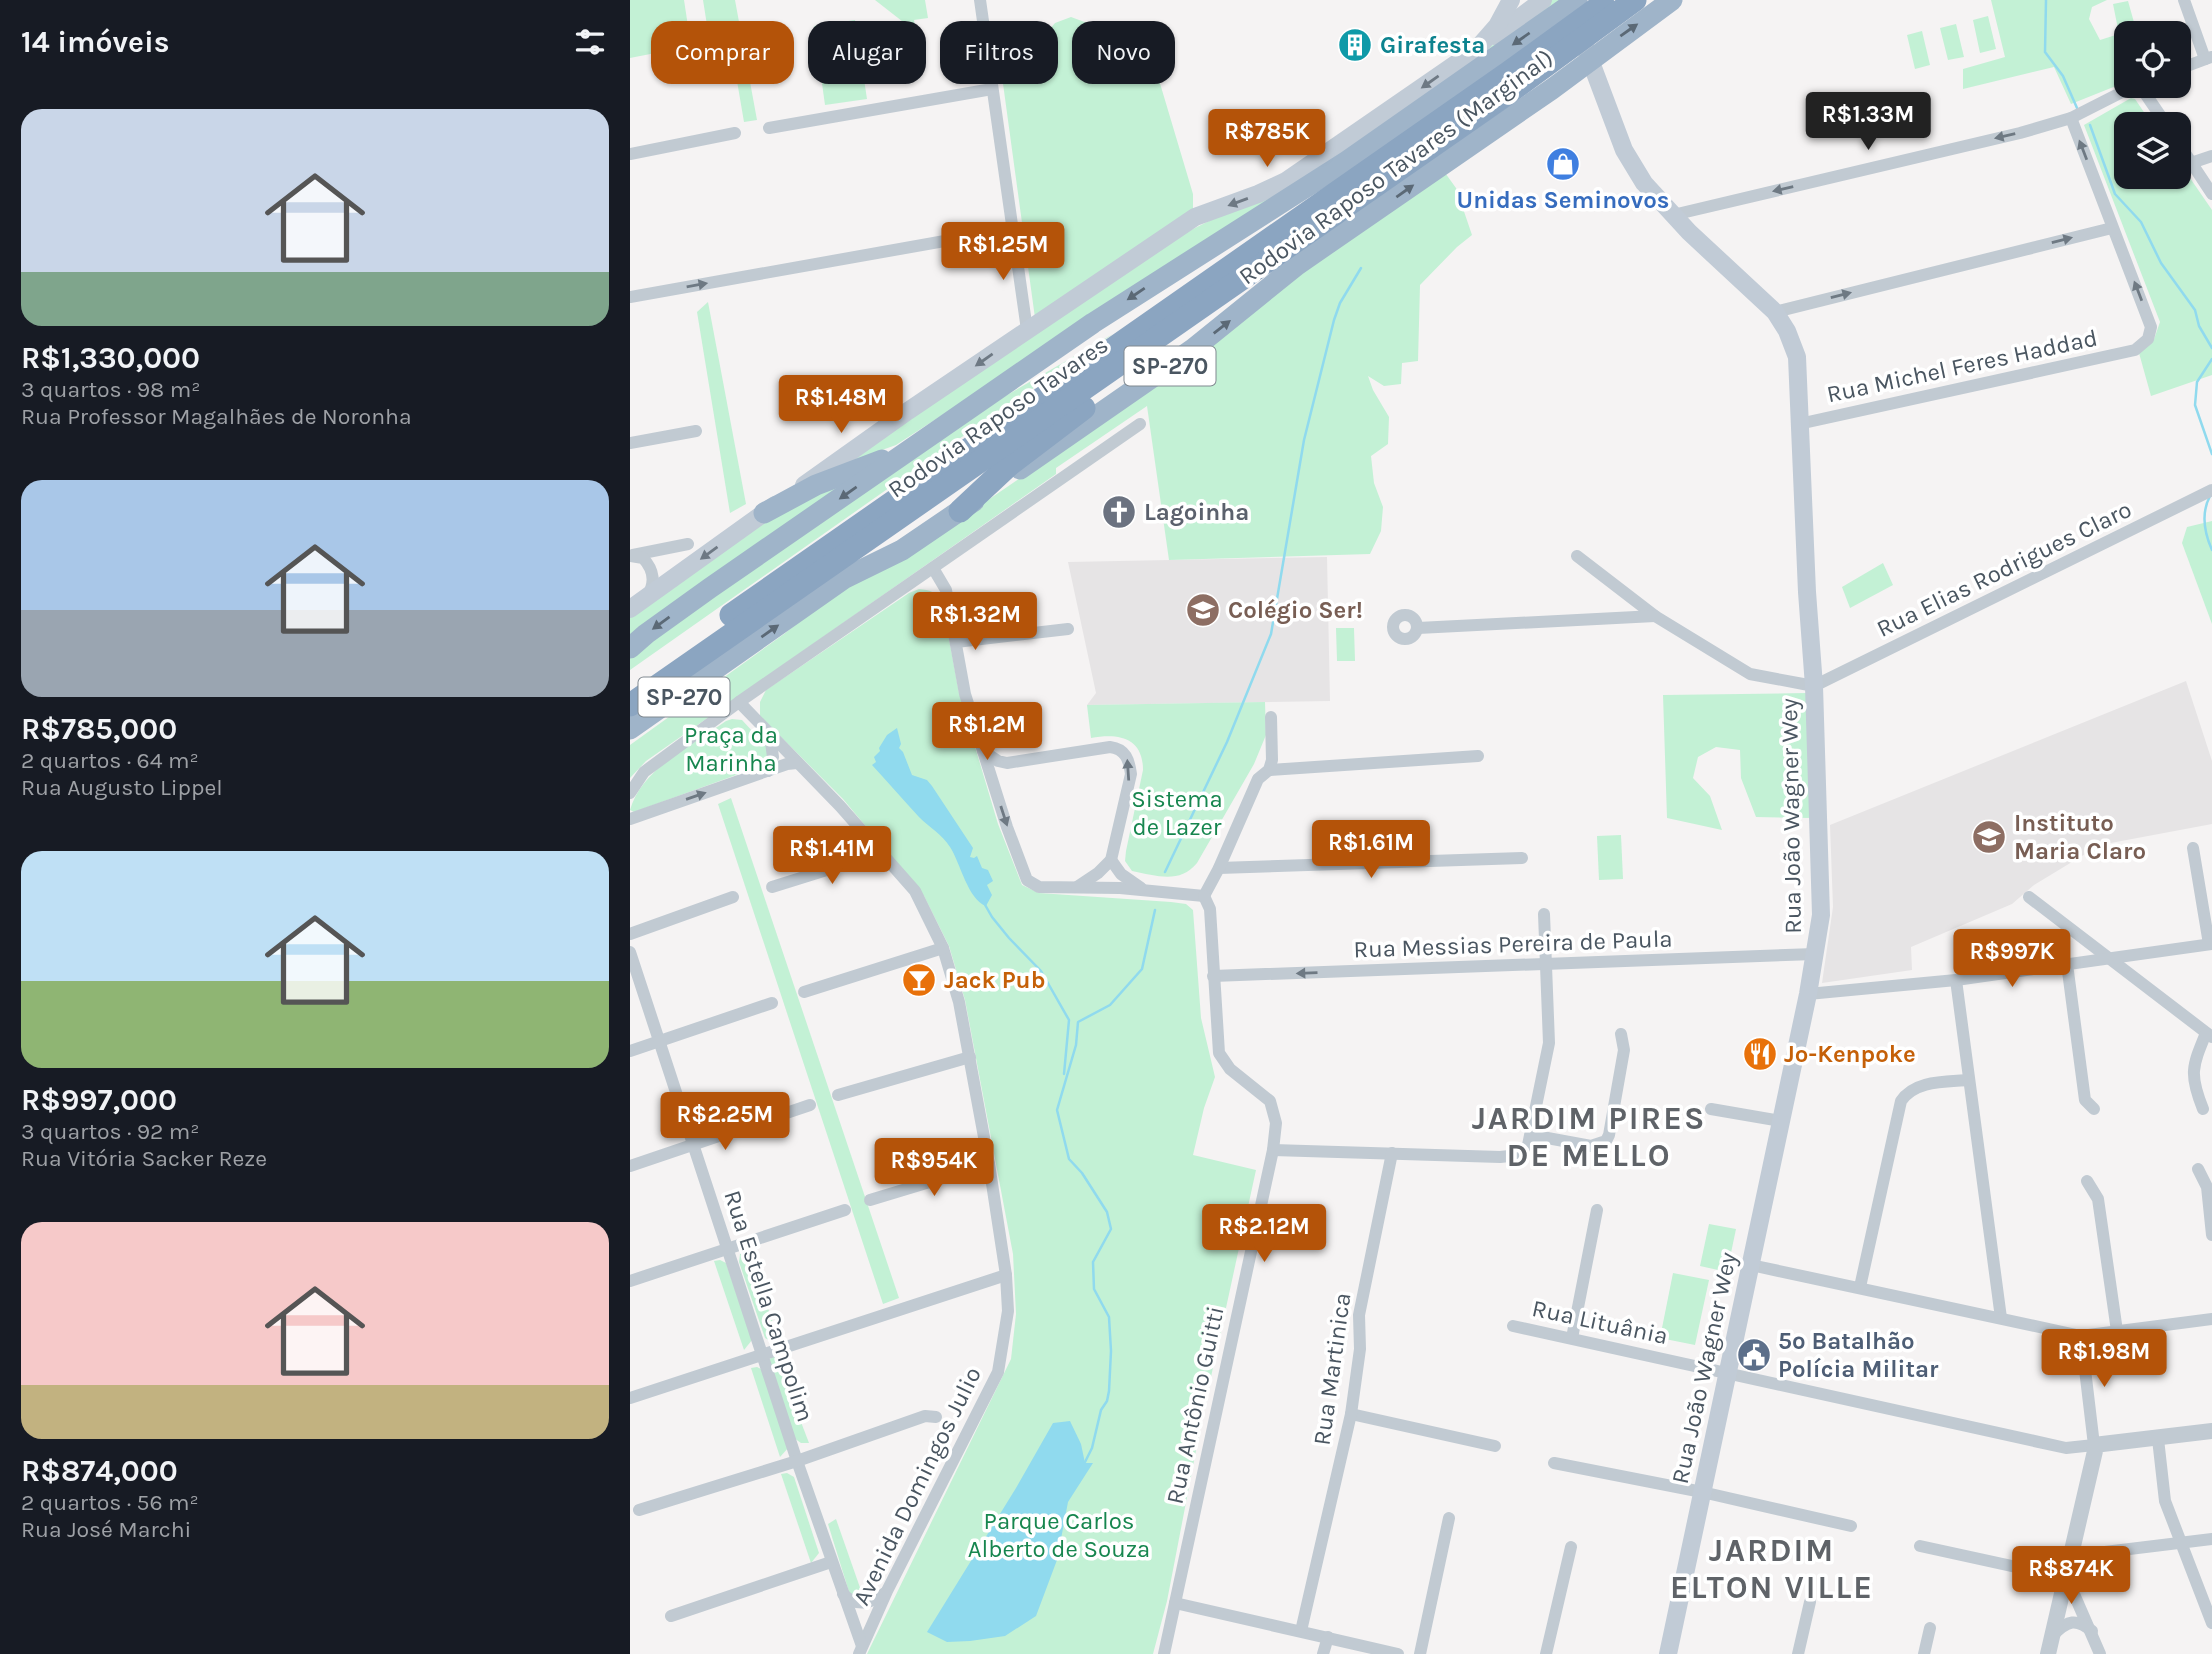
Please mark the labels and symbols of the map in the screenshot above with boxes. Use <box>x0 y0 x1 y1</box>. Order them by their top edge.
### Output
one-way arrow <box>1620 23 1638 37</box>
building icon: Girafesta <box>1336 26 1374 64</box>
place label: Girafesta <box>1380 31 1485 59</box>
one-way arrow <box>1512 32 1530 46</box>
street label: Rodovia Raposo Tavares (Marginal) <box>1233 44 1559 290</box>
one-way arrow <box>1421 75 1439 89</box>
pin: R$1.33M <box>1803 92 1933 152</box>
pin: R$785K <box>1210 110 1324 169</box>
one-way arrow <box>1994 131 2016 142</box>
one-way arrow <box>2077 139 2088 160</box>
shop icon: Unidas Seminovos <box>1544 145 1582 183</box>
one-way arrow <box>1396 184 1414 198</box>
one-way arrow <box>1772 184 1794 195</box>
place label: Unidas Seminovos <box>1457 186 1669 214</box>
one-way arrow <box>1227 197 1248 208</box>
pin: R$1.25M <box>938 222 1068 282</box>
one-way arrow <box>2051 234 2073 245</box>
one-way arrow <box>686 279 708 290</box>
one-way arrow <box>2132 280 2143 301</box>
one-way arrow <box>1126 288 1146 301</box>
one-way arrow <box>1830 289 1852 300</box>
one-way arrow <box>1213 319 1231 334</box>
street label: Rua Michel Feres Haddad <box>1824 324 2100 408</box>
street label: Rodovia Raposo Tavares <box>883 330 1113 504</box>
road number: SP-270 <box>1124 346 1216 386</box>
one-way arrow <box>975 353 993 367</box>
pin: R$1.48M <box>776 376 906 435</box>
one-way arrow <box>839 486 857 500</box>
church icon: Lagoinha <box>1100 493 1138 531</box>
street label: Rua Elias Rodrigues Claro <box>1872 495 2136 643</box>
place label: Lagoinha <box>1144 498 1249 526</box>
one-way arrow <box>700 545 718 559</box>
school or university icon: Colégio Ser! <box>1184 591 1222 629</box>
pin: R$1.32M <box>910 592 1040 652</box>
place label: Colégio Ser! <box>1228 596 1363 624</box>
one-way arrow <box>652 616 670 630</box>
one-way arrow <box>761 624 779 638</box>
road number: SP-270 <box>638 678 730 716</box>
street label: Rua João Wagner Wey <box>1775 698 1807 934</box>
pin: R$1.2M <box>930 702 1044 762</box>
park label: Praça da Marinha <box>684 721 778 777</box>
one-way arrow <box>1122 759 1133 781</box>
park label: Sistema de Lazer <box>1131 785 1223 841</box>
one-way arrow <box>686 790 707 801</box>
one-way arrow <box>999 805 1009 826</box>
place label: Instituto Maria Claro <box>2014 809 2146 865</box>
school or university icon: Instituto Maria Claro <box>1970 818 2008 856</box>
pin: R$1.61M <box>1306 820 1436 880</box>
pin: R$1.41M <box>767 826 897 886</box>
street label: Rua Messias Pereira de Paula <box>1353 924 1673 964</box>
pin: R$997K <box>1955 930 2069 989</box>
bar icon: Jack Pub <box>900 961 938 999</box>
place label: Jack Pub <box>944 966 1045 994</box>
one-way arrow <box>1296 967 1318 978</box>
restaurant icon: Jo-Kenpoke <box>1741 1035 1779 1073</box>
place label: Jo-Kenpoke <box>1784 1040 1916 1068</box>
pin: R$2.25M <box>660 1092 790 1152</box>
district label: JARDIM PIRES DE MELLO <box>1472 1100 1706 1174</box>
pin: R$954K <box>877 1138 991 1198</box>
street label: Rua Estella Campolim <box>718 1187 820 1425</box>
pin: R$2.12M <box>1199 1204 1329 1264</box>
street label: Rua João Wagner Wey <box>1666 1250 1742 1486</box>
street label: Rua Martinica <box>1307 1291 1357 1447</box>
street label: Rua Lituânia <box>1530 1294 1670 1350</box>
street label: Rua Antônio Guitti <box>1160 1304 1230 1506</box>
place label: 5º Batalhão Polícia Militar <box>1778 1327 1939 1383</box>
pin: R$1.98M <box>2039 1330 2169 1389</box>
public building icon: 5º Batalhão Polícia Militar <box>1735 1336 1773 1374</box>
street label: Avenida Domingos Julio <box>847 1362 987 1610</box>
park label: Parque Carlos Alberto de Souza <box>968 1507 1150 1563</box>
district label: JARDIM ELTON VILLE <box>1670 1532 1874 1606</box>
pin: R$874K <box>2014 1546 2128 1606</box>

